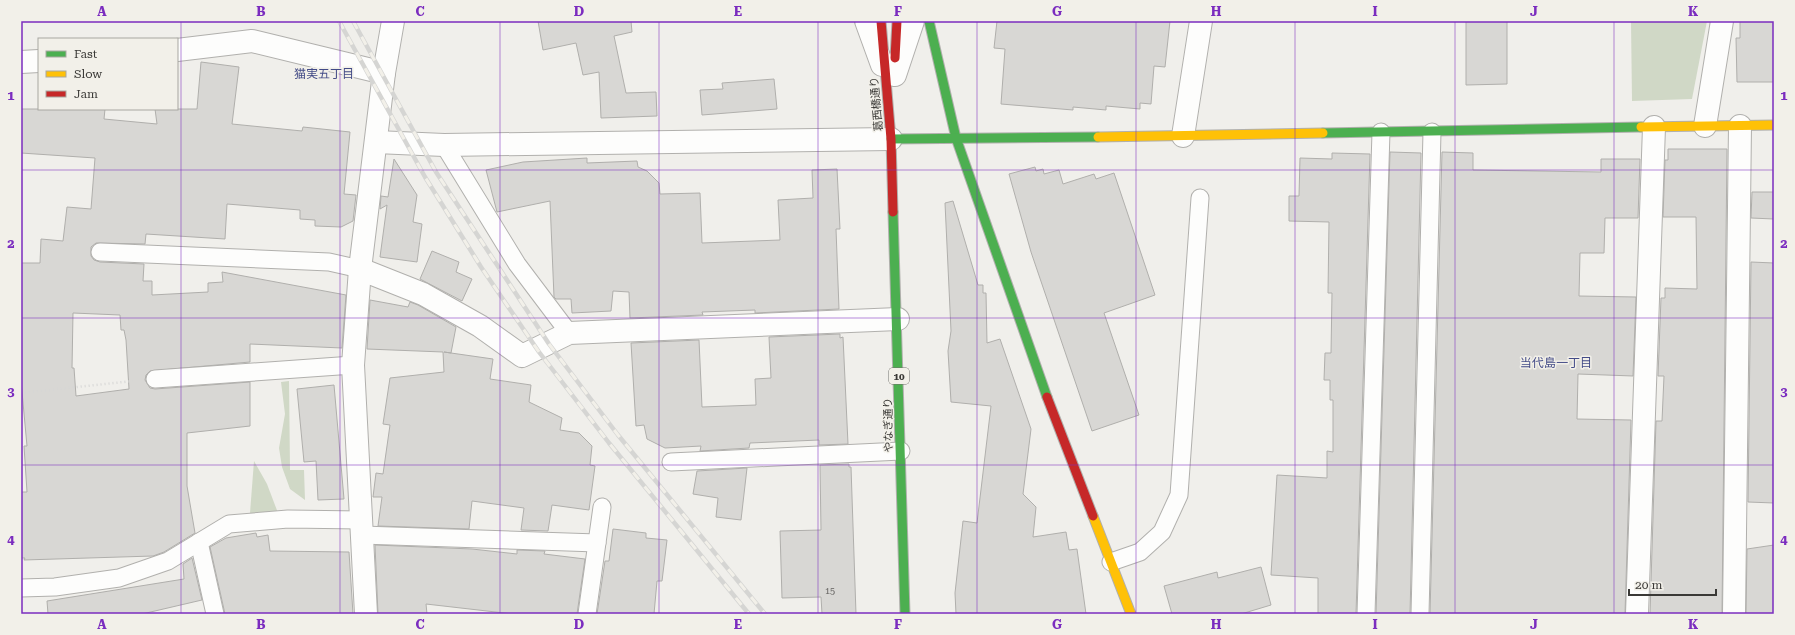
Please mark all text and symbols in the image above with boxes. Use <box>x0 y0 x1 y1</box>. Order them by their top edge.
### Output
text: A <box>97 4 107 19</box>
text: B <box>256 4 266 19</box>
text: C <box>415 4 425 19</box>
text: D <box>574 4 584 19</box>
text: E <box>734 4 742 19</box>
text: F <box>894 4 902 19</box>
text: G <box>1052 4 1062 19</box>
text: H <box>1211 4 1222 19</box>
text: I <box>1372 4 1378 19</box>
text: J <box>1530 4 1538 19</box>
text: K <box>1688 4 1699 19</box>
legend <box>38 38 178 110</box>
text: Fast <box>74 47 98 61</box>
text: Slow <box>74 67 102 81</box>
district label: 猫実五丁目 <box>294 67 354 81</box>
street label: 葛西橋通り <box>868 76 885 132</box>
text: Jam <box>74 87 98 101</box>
text: 1 <box>7 88 15 103</box>
text: 1 <box>1780 88 1788 103</box>
text: 2 <box>7 236 15 251</box>
text: 2 <box>1780 236 1788 251</box>
district label: 当代島一丁目 <box>1520 356 1592 370</box>
road number: 10 <box>889 368 909 384</box>
text: 3 <box>7 384 15 399</box>
text: 3 <box>1780 384 1788 399</box>
street label: やなぎ通り <box>882 397 895 453</box>
text: 4 <box>7 532 15 547</box>
text: 4 <box>1780 532 1788 547</box>
scale bar <box>1629 571 1716 597</box>
text: 20 m <box>1635 578 1662 592</box>
house number: 15 <box>825 586 835 596</box>
text: A <box>97 617 107 632</box>
text: B <box>256 617 266 632</box>
text: C <box>415 617 425 632</box>
text: D <box>574 617 584 632</box>
text: E <box>734 617 742 632</box>
text: F <box>894 617 902 632</box>
text: G <box>1052 617 1062 632</box>
text: H <box>1211 617 1222 632</box>
text: I <box>1372 617 1378 632</box>
text: J <box>1530 617 1538 632</box>
text: K <box>1688 617 1699 632</box>

